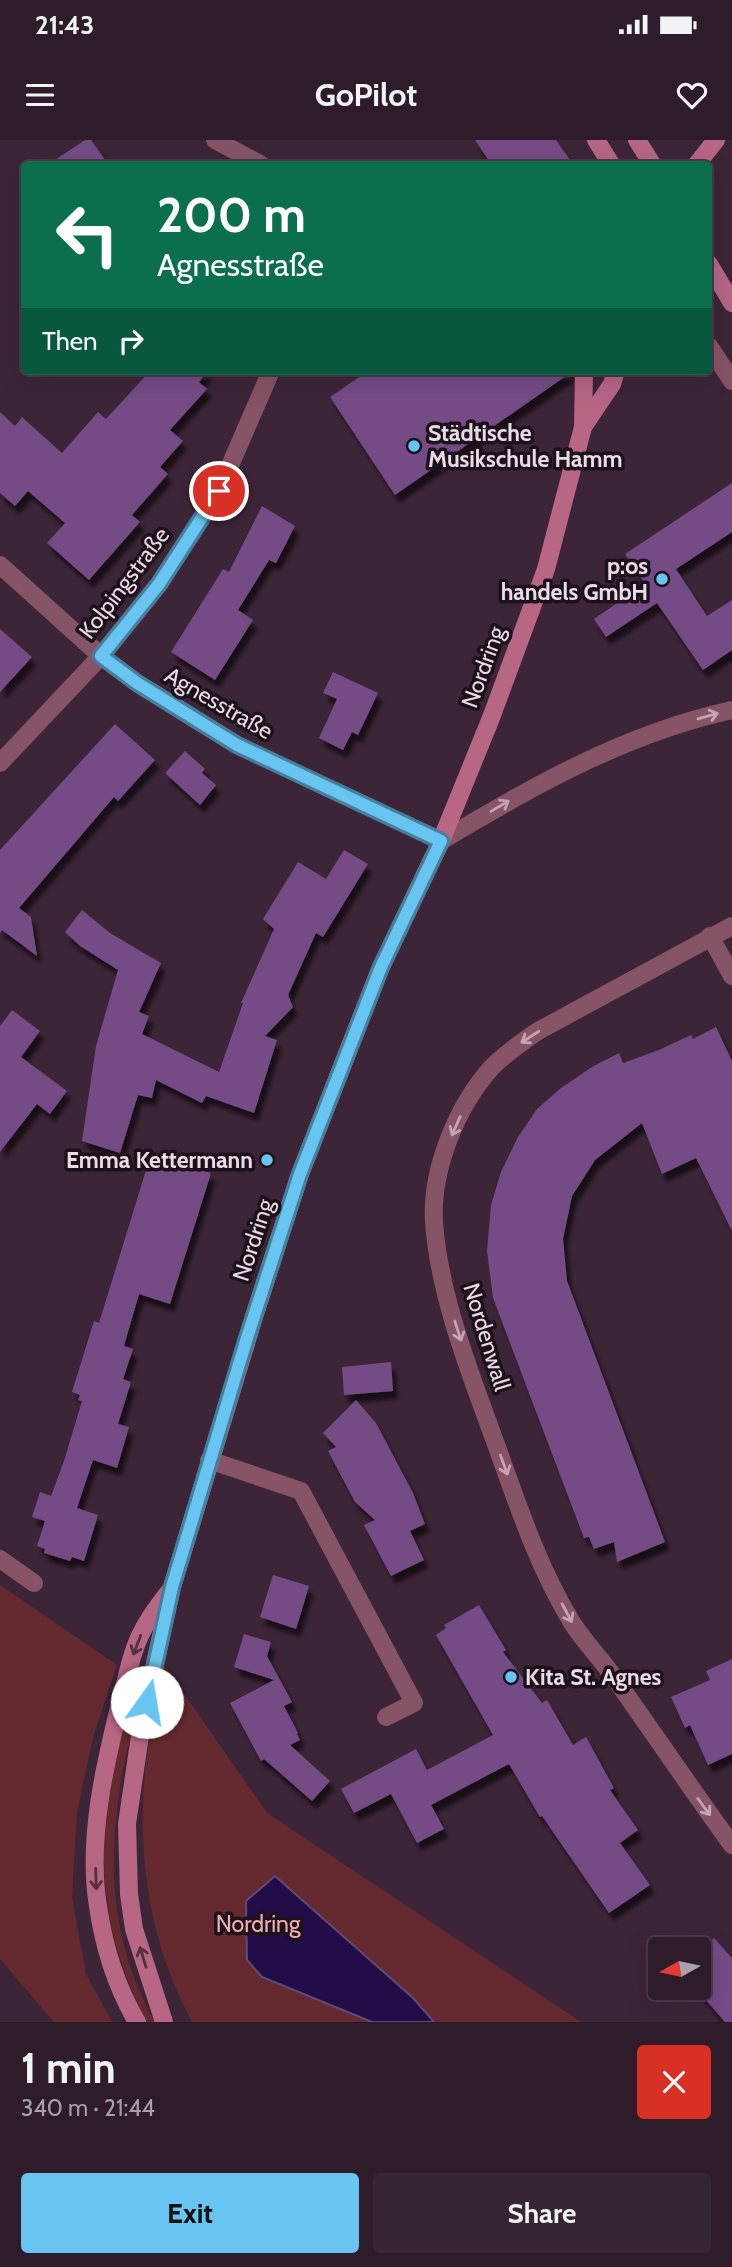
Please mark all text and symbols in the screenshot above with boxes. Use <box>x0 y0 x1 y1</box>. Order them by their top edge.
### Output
text: 21:43 <box>35 9 94 41</box>
text: GoPilot <box>315 75 417 114</box>
icon: menu <box>21 76 59 114</box>
icon: heart <box>673 76 711 114</box>
text: 200 m <box>157 185 306 244</box>
icon: left <box>42 189 133 280</box>
text: Agnesstraße <box>157 245 324 284</box>
icon: right <box>112 322 150 360</box>
text: Then <box>42 325 98 357</box>
place label: Städtische Musikschule Hamm <box>428 419 622 473</box>
marker: Städtische Musikschule Hamm <box>406 438 422 454</box>
pin <box>189 461 249 521</box>
icon: arrive <box>200 472 238 510</box>
street label: Kolpingstraße <box>73 521 175 644</box>
place label: p:os handels GmbH <box>501 552 648 606</box>
marker: p:os handels GmbH <box>654 571 670 587</box>
street label: Nordring <box>455 622 511 712</box>
street label: Agnesstraße <box>160 661 278 745</box>
one-way arrow <box>697 709 719 722</box>
one-way arrow <box>489 798 509 812</box>
one-way arrow <box>521 1029 540 1044</box>
one-way arrow <box>449 1115 462 1136</box>
place label: Emma Kettermann <box>66 1146 253 1174</box>
marker: Emma Kettermann <box>259 1152 275 1168</box>
street label: Nordring <box>227 1195 280 1285</box>
street label: Nordenwall <box>457 1280 517 1395</box>
one-way arrow <box>452 1319 465 1341</box>
one-way arrow <box>498 1454 511 1476</box>
one-way arrow <box>561 1602 574 1623</box>
one-way arrow <box>130 1634 142 1655</box>
place label: Kita St. Agnes <box>525 1663 662 1691</box>
position arrow <box>110 1665 184 1739</box>
marker: Kita St. Agnes <box>503 1669 519 1685</box>
one-way arrow <box>697 1797 712 1816</box>
one-way arrow <box>90 1868 103 1891</box>
park label: Nordring <box>216 1910 301 1938</box>
north arrow <box>648 1937 710 2000</box>
map controls <box>648 1937 711 2000</box>
one-way arrow <box>135 1947 148 1969</box>
text: 1 min <box>21 2042 116 2094</box>
button: close <box>637 2045 711 2119</box>
text: 340 m · 21:44 <box>21 2094 155 2122</box>
button: Exit <box>21 2173 359 2253</box>
button: Share <box>373 2173 711 2253</box>

